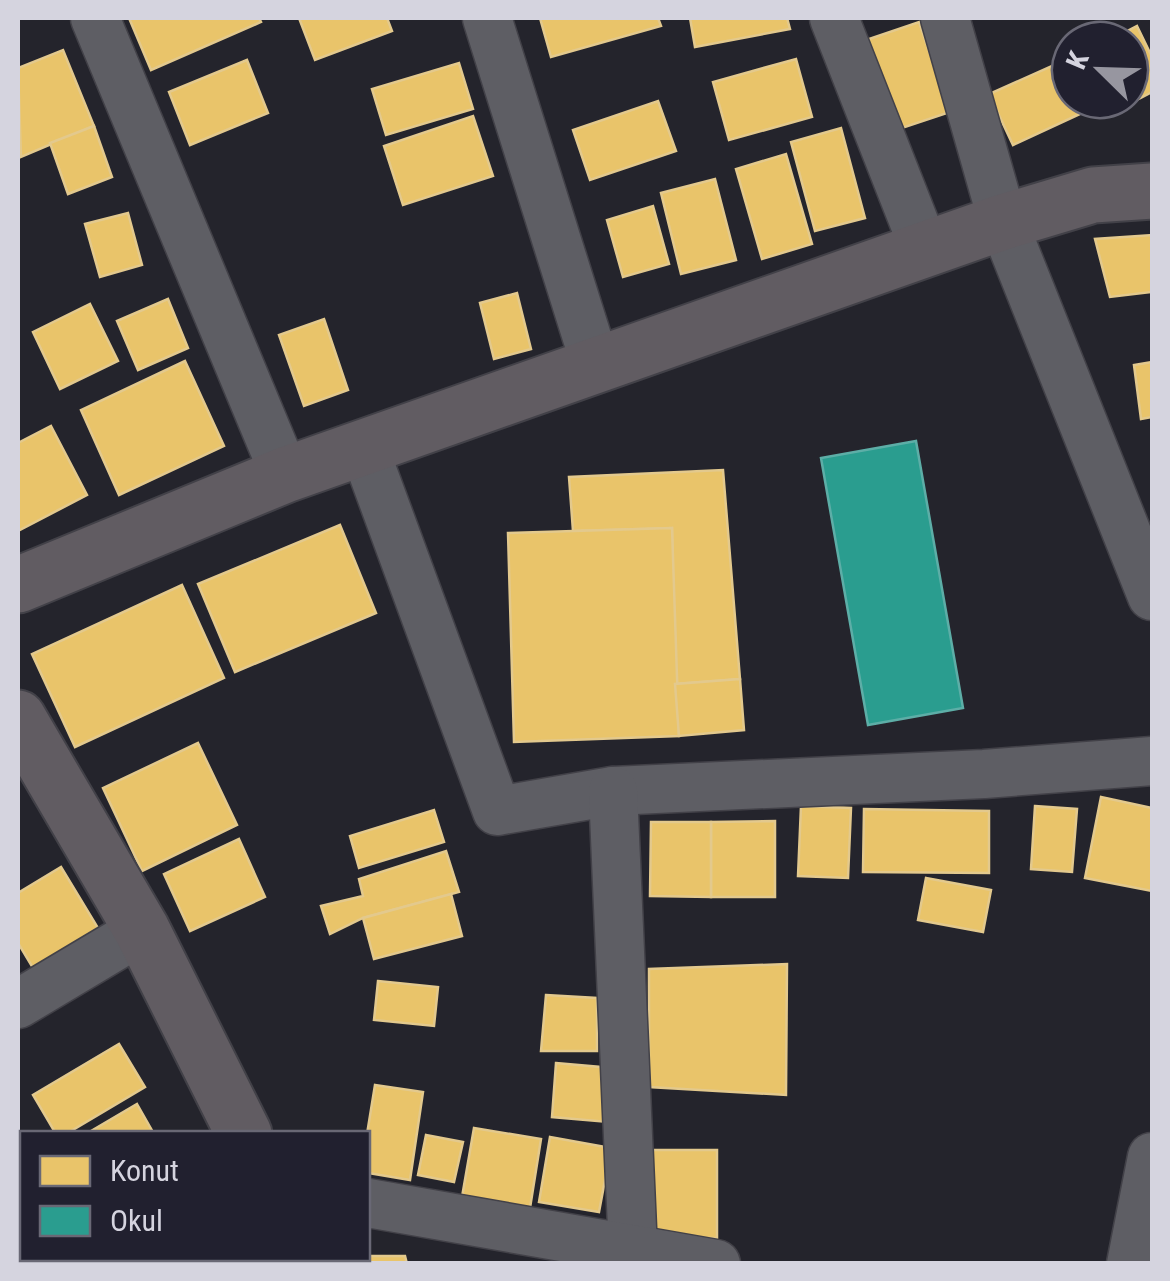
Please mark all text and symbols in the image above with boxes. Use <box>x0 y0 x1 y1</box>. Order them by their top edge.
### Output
north arrow <box>1050 20 1150 120</box>
text: K <box>1059 46 1096 74</box>
legend <box>20 1131 370 1261</box>
text: Konut <box>110 1153 179 1188</box>
text: Okul <box>110 1203 163 1238</box>

